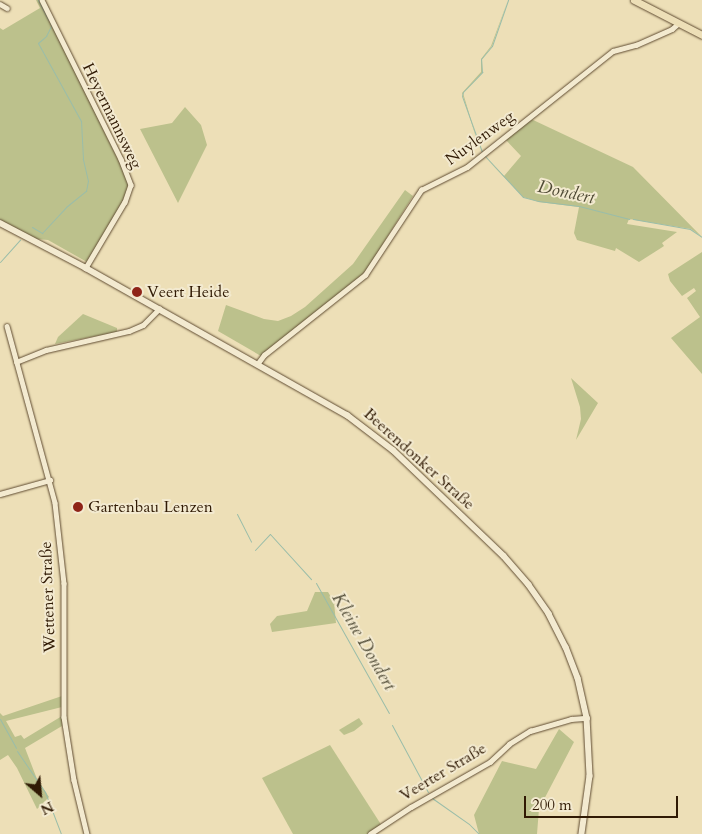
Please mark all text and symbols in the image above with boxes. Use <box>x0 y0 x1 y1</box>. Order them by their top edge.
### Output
street label: Heyermannsweg <box>78 60 146 172</box>
street label: Nuylenweg <box>442 107 518 169</box>
water label: Dondert <box>535 176 597 210</box>
place label: Veert Heide <box>147 282 229 302</box>
marker: Veert Heide <box>131 286 143 298</box>
street label: Beerendonker Straße <box>360 404 478 514</box>
place label: Gartenbau Lenzen <box>88 497 213 517</box>
marker: Gartenbau Lenzen <box>72 501 84 513</box>
street label: Wettener Straße <box>36 541 60 653</box>
water label: Kleine Dondert <box>326 589 400 695</box>
street label: Veerter Straße <box>396 739 490 805</box>
north arrow <box>15 769 65 819</box>
scale bar <box>527 786 681 818</box>
text: 200 m <box>532 795 572 815</box>
text: N <box>37 797 57 819</box>

